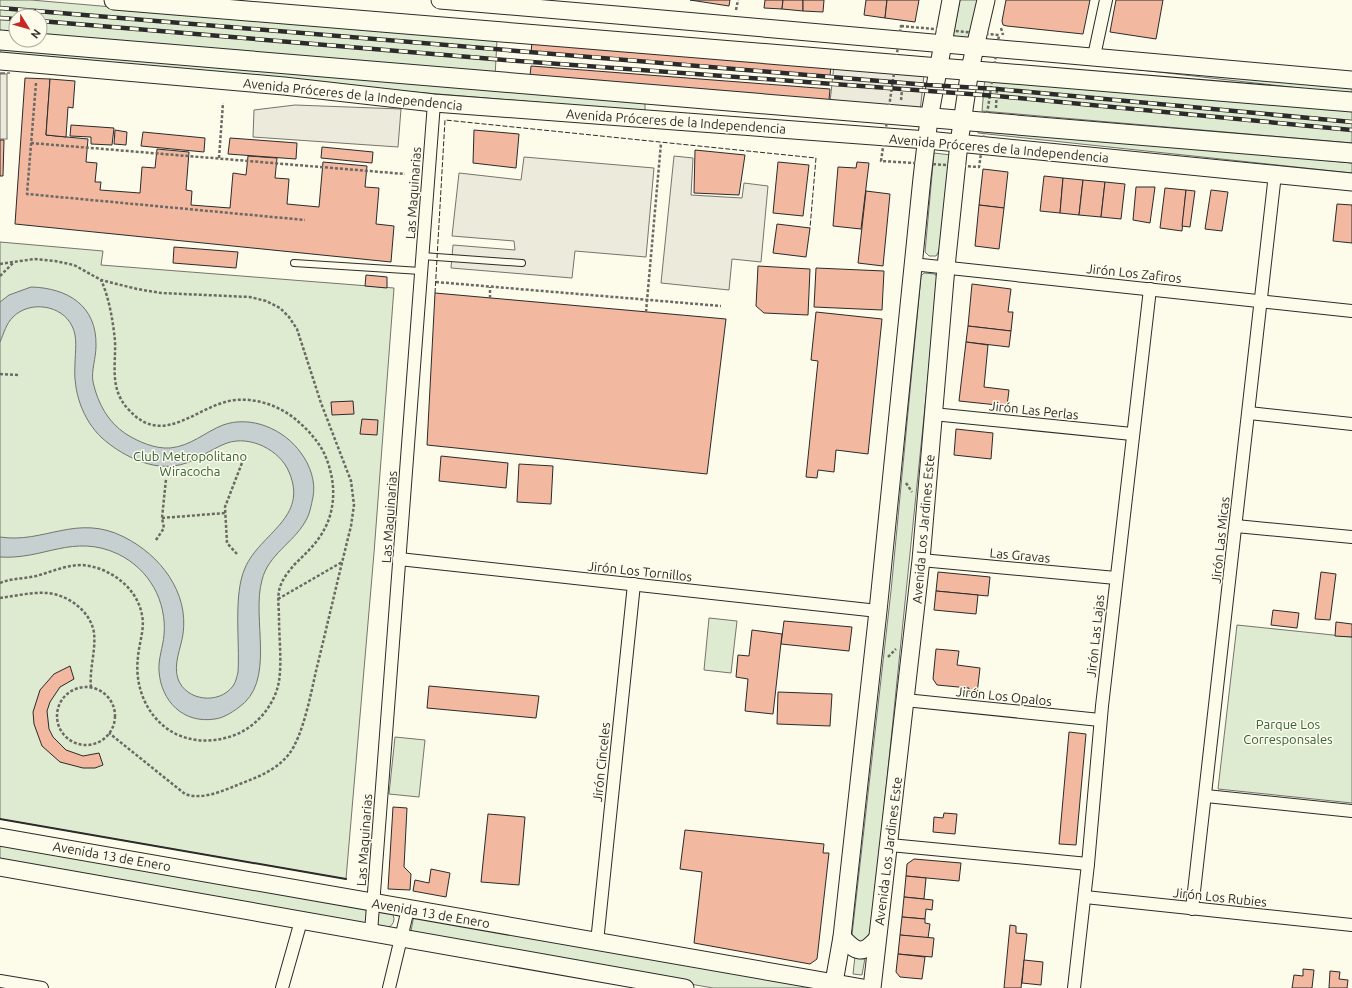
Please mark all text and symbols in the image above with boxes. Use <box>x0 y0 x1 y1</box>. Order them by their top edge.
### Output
north arrow <box>8 8 48 48</box>
text: N <box>29 27 43 41</box>
street label: Avenida Próceres de la Independencia <box>243 76 463 112</box>
street label: Avenida Próceres de la Independencia <box>566 106 786 136</box>
street label: Avenida Próceres de la Independencia <box>889 131 1109 165</box>
street label: Las Maquinarias <box>403 146 423 240</box>
street label: Jirón Los Zafiros <box>1086 261 1183 285</box>
street label: Jirón Las Perlas <box>989 398 1080 422</box>
park label: Club Metropolitano Wiracocha <box>133 449 247 478</box>
street label: Avenida Los Jardines Este <box>910 454 936 604</box>
street label: Las Maquinarias <box>379 470 399 564</box>
street label: Jirón Las Micas <box>1208 496 1232 584</box>
street label: Las Gravas <box>989 545 1051 565</box>
street label: Jirón Los Tornillos <box>587 559 693 583</box>
street label: Jirón Las Lajas <box>1084 594 1106 678</box>
street label: Jirón Los Opalos <box>955 684 1053 708</box>
park label: Parque Los Corresponsales <box>1243 717 1333 746</box>
street label: Jirón Cinceles <box>590 721 612 803</box>
street label: Avenida Los Jardines Este <box>872 776 904 926</box>
street label: Las Maquinarias <box>354 793 374 887</box>
street label: Avenida 13 de Enero <box>52 839 172 873</box>
street label: Jirón Los Rubies <box>1172 885 1268 909</box>
street label: Avenida 13 de Enero <box>371 896 491 930</box>

